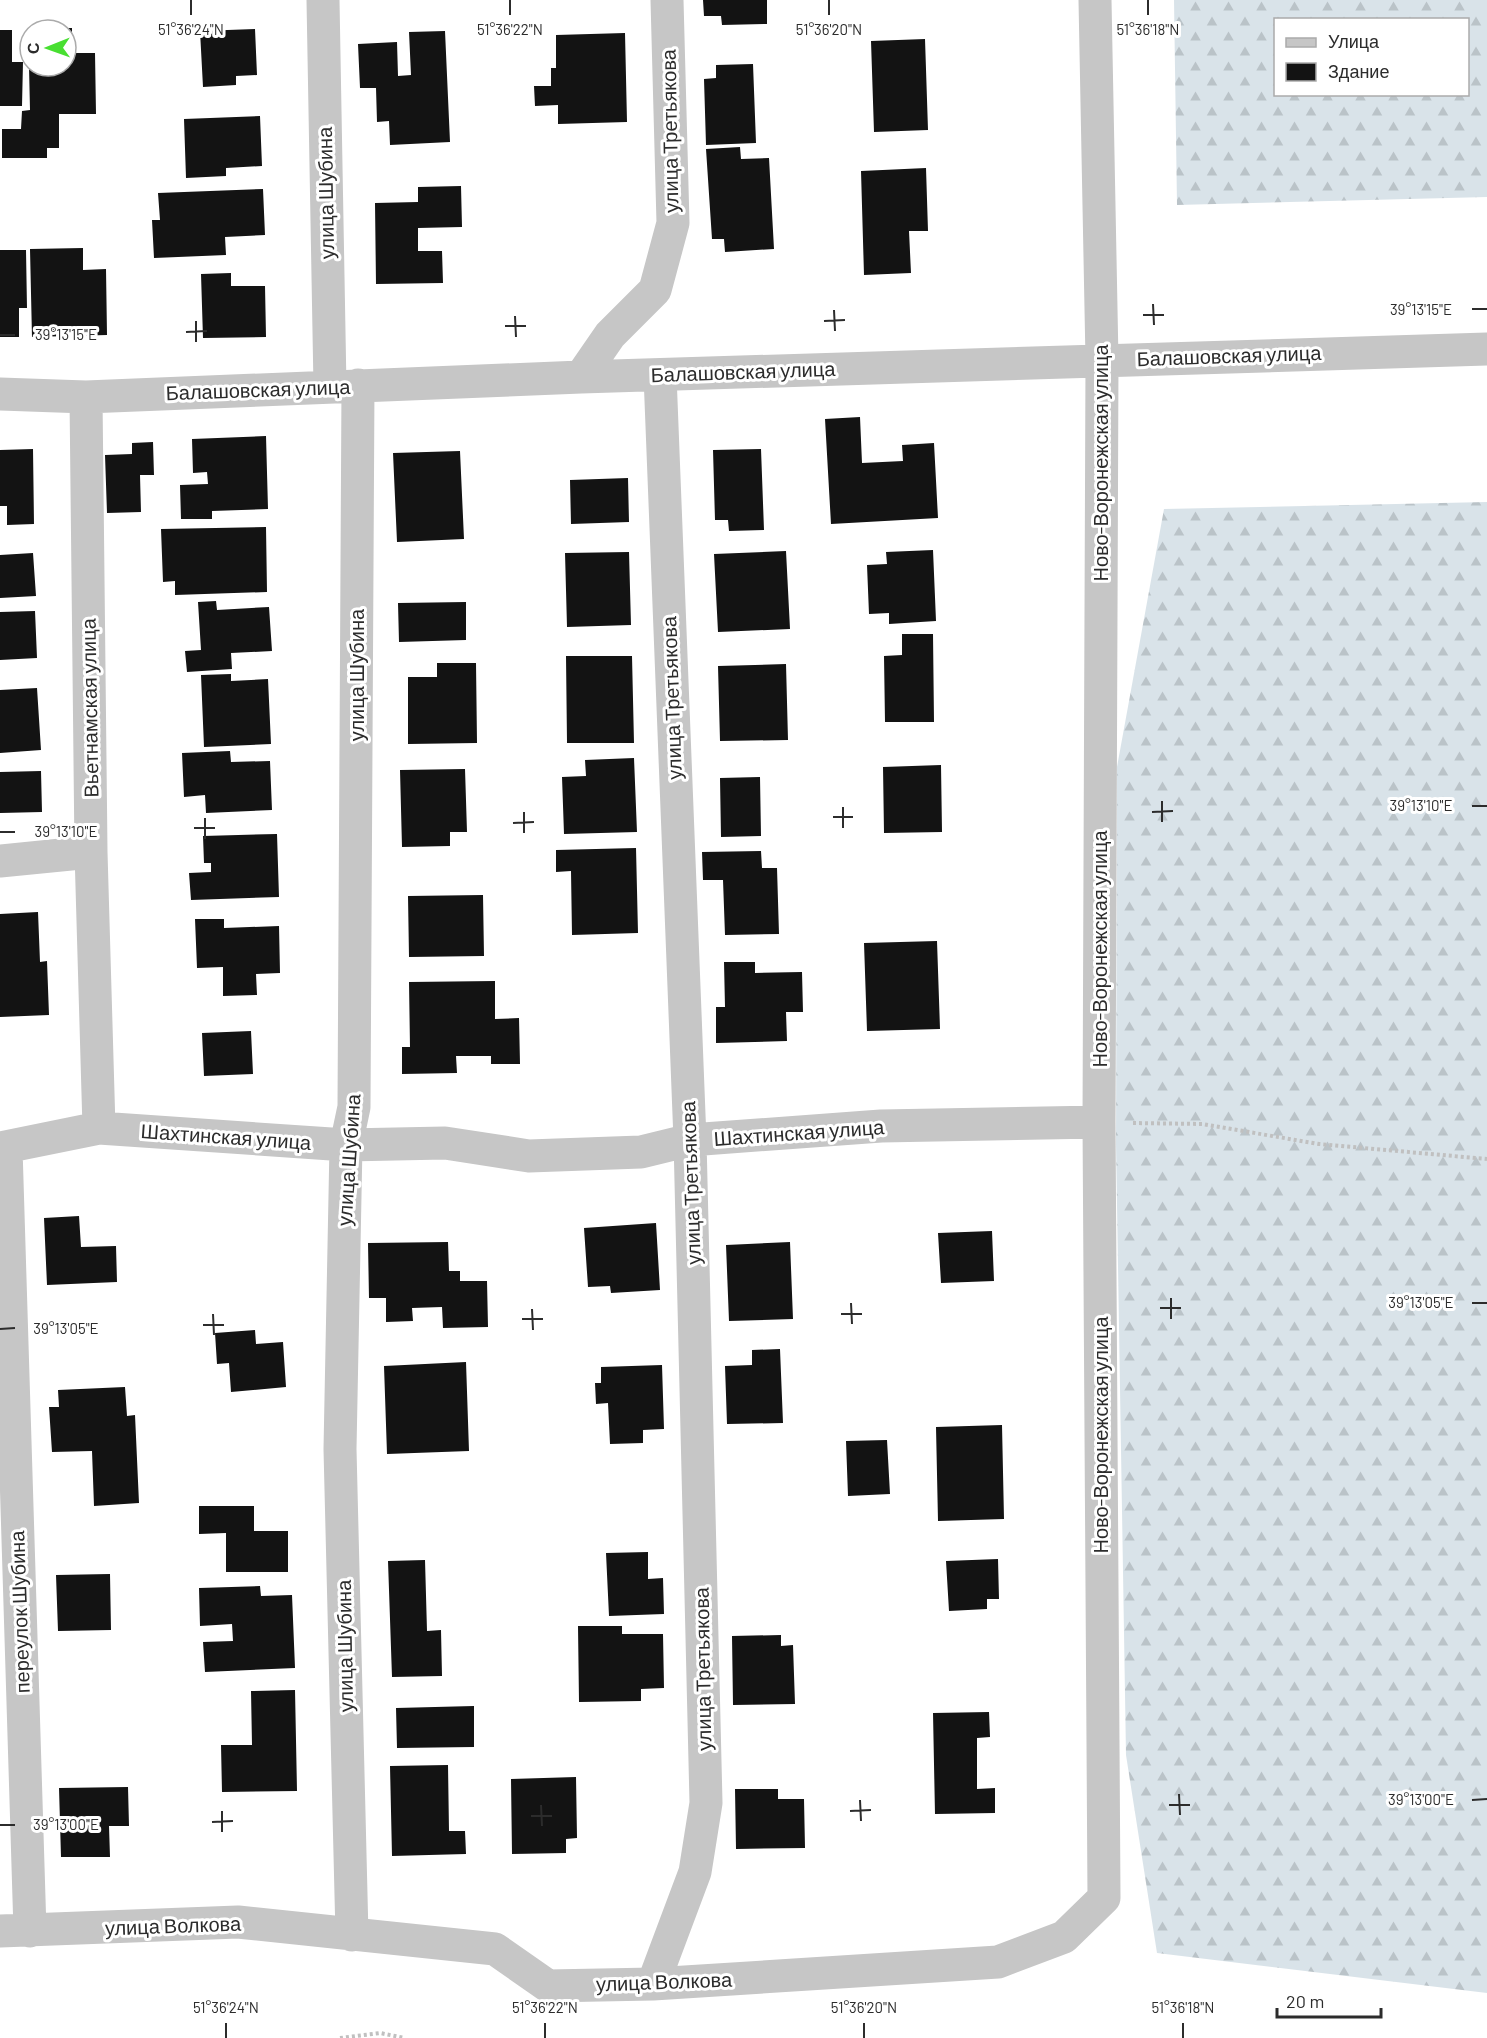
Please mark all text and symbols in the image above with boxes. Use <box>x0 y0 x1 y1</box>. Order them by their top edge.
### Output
north arrow <box>18 18 78 78</box>
legend <box>1274 18 1469 96</box>
text: 51°36'24"N <box>158 20 224 38</box>
text: 51°36'22"N <box>477 20 543 38</box>
text: 51°36'20"N <box>796 20 862 38</box>
text: 51°36'18"N <box>1117 20 1179 38</box>
text: Улица <box>1328 30 1380 52</box>
text: С <box>23 42 42 54</box>
street label: улица Третьякова <box>656 48 682 213</box>
text: Здание <box>1328 60 1389 82</box>
street label: улица Шубина <box>312 126 338 259</box>
text: 39°13'15"E <box>1390 300 1452 318</box>
text: 39°13'15"E <box>35 325 97 343</box>
street label: Балашовская улица <box>1136 340 1323 370</box>
street label: Ново-Воронежская улица <box>1088 344 1112 582</box>
street label: Балашовская улица <box>650 356 837 386</box>
street label: Балашовская улица <box>165 374 352 404</box>
street label: улица Шубина <box>344 608 368 741</box>
street label: улица Третьякова <box>656 615 686 780</box>
street label: Вьетнамская улица <box>75 617 103 798</box>
text: 39°13'10"E <box>1390 796 1452 814</box>
text: 39°13'10"E <box>35 822 97 840</box>
street label: Ново-Воронежская улица <box>1087 830 1111 1068</box>
street label: улица Шубина <box>331 1092 365 1227</box>
street label: улица Третьякова <box>675 1100 705 1265</box>
street label: Шахтинская улица <box>713 1114 886 1150</box>
street label: Шахтинская улица <box>140 1118 313 1154</box>
text: 39°13'05"E <box>1388 1293 1454 1311</box>
street label: Ново-Воронежская улица <box>1088 1316 1112 1554</box>
text: 39°13'05"E <box>33 1319 99 1337</box>
street label: переулок Шубина <box>4 1529 34 1694</box>
street label: улица Шубина <box>331 1579 357 1712</box>
street label: улица Третьякова <box>689 1586 715 1751</box>
text: 39°13'00"E <box>1388 1790 1454 1808</box>
text: 39°13'00"E <box>33 1815 99 1833</box>
street label: улица Волкова <box>104 1911 242 1939</box>
street label: улица Волкова <box>595 1967 733 1995</box>
scale bar <box>1277 1981 1380 2019</box>
text: 20 m <box>1286 1990 1324 2012</box>
text: 51°36'24"N <box>193 1998 259 2016</box>
text: 51°36'22"N <box>512 1998 578 2016</box>
text: 51°36'20"N <box>831 1998 897 2016</box>
text: 51°36'18"N <box>1152 1998 1214 2016</box>

